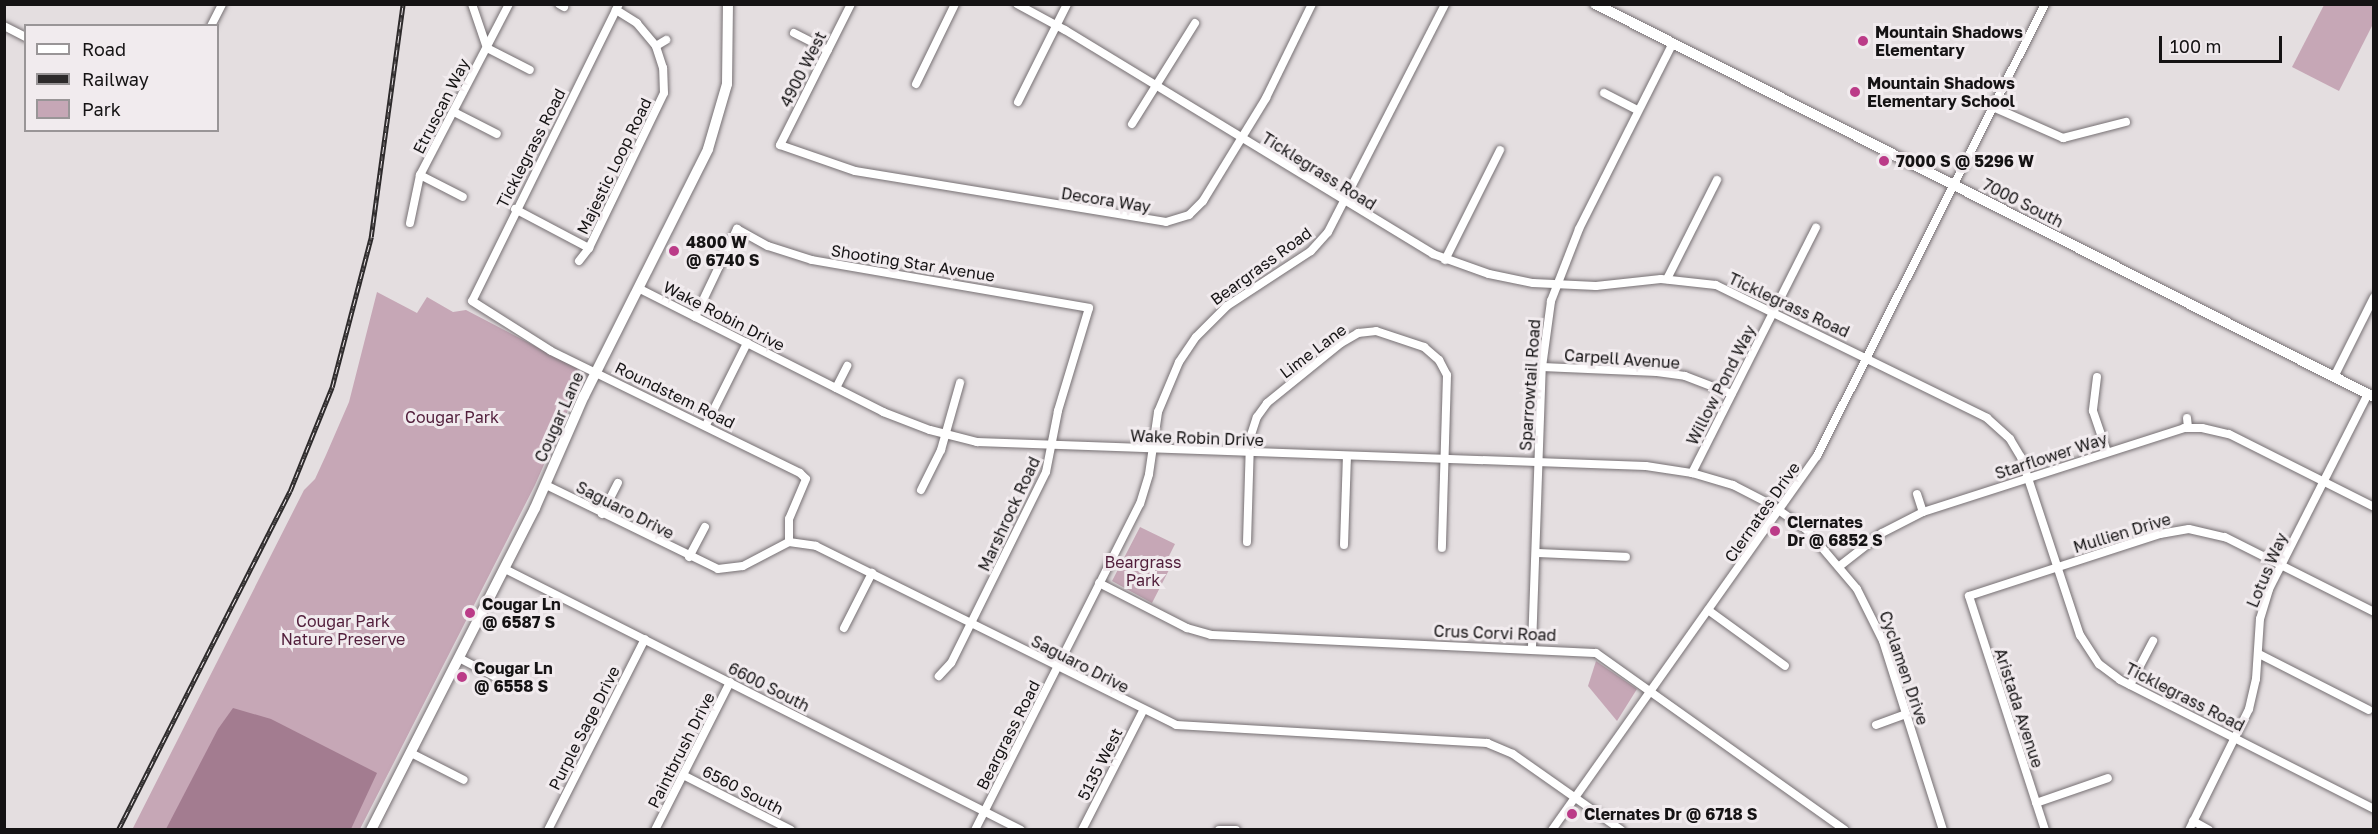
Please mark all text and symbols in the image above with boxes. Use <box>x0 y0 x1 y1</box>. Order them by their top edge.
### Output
place label: Mountain Shadows Elementary <box>1875 22 2023 60</box>
legend <box>24 24 219 132</box>
scale bar <box>2162 24 2285 62</box>
street label: 4900 West <box>776 28 830 110</box>
marker: Mountain Shadows Elementary <box>1856 34 1870 48</box>
text: 100 m <box>2170 35 2221 57</box>
text: Road <box>82 38 126 60</box>
street label: Etruscan Way <box>409 55 473 157</box>
text: Railway <box>82 68 149 90</box>
place label: Mountain Shadows Elementary School <box>1867 73 2015 111</box>
street label: Ticklegrass Road <box>493 85 569 211</box>
marker: Mountain Shadows Elementary School <box>1848 85 1862 99</box>
street label: Majestic Loop Road <box>573 95 655 237</box>
text: Park <box>82 98 121 120</box>
street label: Ticklegrass Road <box>1258 128 1380 214</box>
place label: 7000 S @ 5296 W <box>1896 151 2034 171</box>
marker: 7000 S @ 5296 W <box>1877 154 1891 168</box>
street label: 7000 South <box>1979 174 2067 232</box>
street label: Decora Way <box>1060 183 1152 217</box>
street label: Beargrass Road <box>1207 223 1315 309</box>
place label: 4800 W @ 6740 S <box>686 232 760 270</box>
street label: Shooting Star Avenue <box>830 241 996 285</box>
marker: 4800 W @ 6740 S <box>667 244 681 258</box>
street label: Ticklegrass Road <box>1725 269 1853 341</box>
street label: Wake Robin Drive <box>660 277 788 355</box>
street label: Sparrowtail Road <box>1516 318 1544 452</box>
street label: Lime Lane <box>1276 320 1350 382</box>
street label: Willow Pond Way <box>1682 322 1760 448</box>
street label: Carpell Avenue <box>1563 345 1681 373</box>
street label: Roundstem Road <box>612 358 738 432</box>
street label: Cougar Lane <box>531 369 587 465</box>
park label: Cougar Park <box>405 407 499 427</box>
street label: Wake Robin Drive <box>1130 426 1264 450</box>
street label: Starflower Way <box>1992 429 2110 483</box>
street label: Marshrock Road <box>974 454 1044 574</box>
street label: Clernates Drive <box>1720 458 1804 566</box>
street label: Saguaro Drive <box>573 477 677 543</box>
street label: Mullien Drive <box>2071 509 2173 557</box>
place label: Clernates Dr @ 6852 S <box>1787 512 1883 550</box>
marker: Clernates Dr @ 6852 S <box>1768 524 1782 538</box>
street label: Lotus Way <box>2243 530 2291 610</box>
park label: Beargrass Park <box>1104 552 1182 590</box>
place label: Cougar Ln @ 6587 S <box>482 594 561 632</box>
marker: Cougar Ln @ 6587 S <box>463 606 477 620</box>
street label: Cyclamen Drive <box>1875 608 1933 728</box>
park label: Cougar Park Nature Preserve <box>281 611 405 649</box>
street label: Crus Corvi Road <box>1433 621 1557 645</box>
street label: Saguaro Drive <box>1028 631 1132 697</box>
street label: Aristada Avenue <box>1991 646 2047 770</box>
place label: Cougar Ln @ 6558 S <box>474 658 553 696</box>
street label: 6600 South <box>725 658 813 716</box>
street label: Ticklegrass Road <box>2122 659 2248 735</box>
street label: Purple Sage Drive <box>544 663 624 793</box>
marker: Cougar Ln @ 6558 S <box>455 670 469 684</box>
street label: Beargrass Road <box>972 677 1044 793</box>
street label: Paintbrush Drive <box>644 689 718 811</box>
street label: 5135 West <box>1074 725 1126 803</box>
street label: 6560 South <box>699 761 787 819</box>
place label: Clernates Dr @ 6718 S <box>1584 804 1757 824</box>
marker: Clernates Dr @ 6718 S <box>1565 807 1579 821</box>

